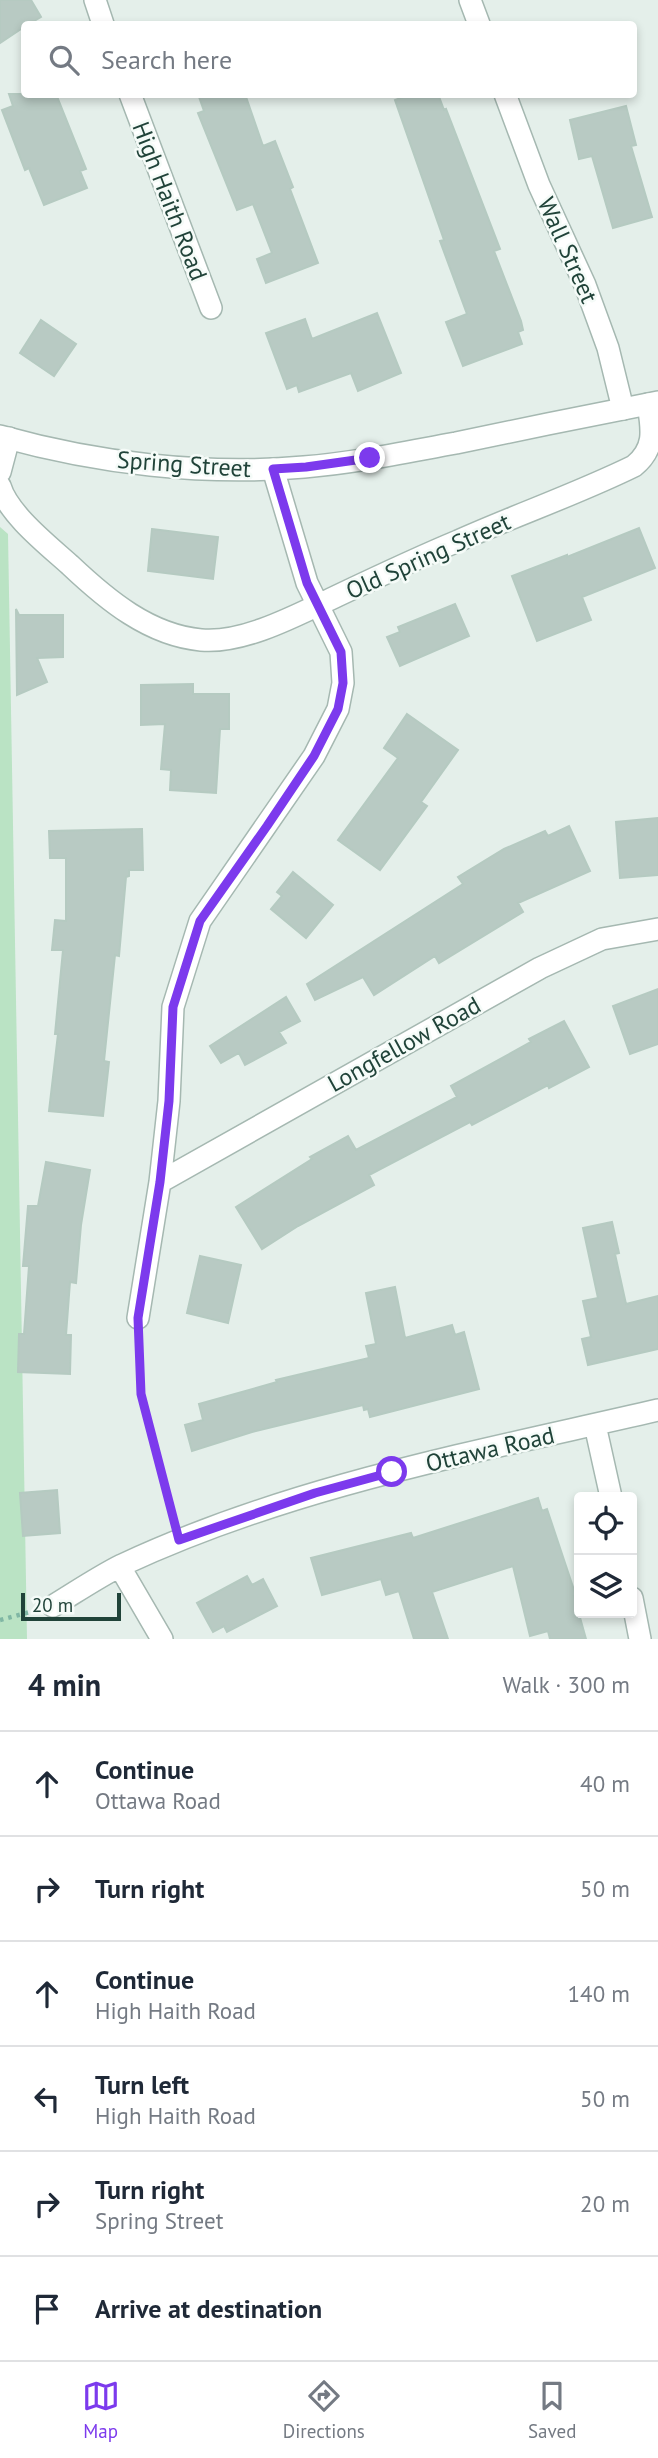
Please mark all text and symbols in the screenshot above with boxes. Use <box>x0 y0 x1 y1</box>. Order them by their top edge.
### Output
search box <box>21 21 637 98</box>
icon: search <box>45 41 83 79</box>
text: Search here <box>101 43 232 76</box>
street label: High Haith Road <box>125 117 215 285</box>
street label: Wall Street <box>531 192 605 308</box>
route end <box>354 442 385 473</box>
street label: Spring Street <box>116 444 252 484</box>
street label: Old Spring Street <box>341 506 515 606</box>
street label: Longfellow Road <box>322 989 486 1099</box>
street label: Ottawa Road <box>423 1419 557 1479</box>
route start <box>376 1456 407 1487</box>
map controls <box>574 1492 637 1618</box>
button: locate <box>574 1492 637 1555</box>
button: layers <box>574 1555 637 1618</box>
scale bar <box>21 1590 121 1622</box>
text: 20 m <box>32 1593 73 1617</box>
text: 4 min <box>28 1665 101 1704</box>
text: Walk · 300 m <box>503 1670 630 1699</box>
text: Continue <box>95 1753 194 1786</box>
icon: ahead <box>28 1765 66 1803</box>
text: 40 m <box>580 1769 630 1798</box>
text: Ottawa Road <box>95 1786 221 1815</box>
icon: right <box>28 1870 66 1908</box>
text: Turn right <box>95 1872 204 1905</box>
text: 50 m <box>580 1874 630 1903</box>
text: Continue <box>95 1963 194 1996</box>
icon: ahead <box>28 1975 66 2013</box>
text: 140 m <box>568 1979 630 2008</box>
text: High Haith Road <box>95 1996 256 2025</box>
text: Turn left <box>95 2068 189 2101</box>
icon: left <box>28 2080 66 2118</box>
text: 50 m <box>580 2084 630 2113</box>
text: High Haith Road <box>95 2101 256 2130</box>
text: Turn right <box>95 2173 204 2206</box>
icon: right <box>28 2185 66 2223</box>
text: 20 m <box>580 2189 630 2218</box>
text: Spring Street <box>95 2206 223 2235</box>
icon: arrive <box>28 2290 66 2328</box>
text: Arrive at destination <box>95 2292 322 2325</box>
tab: Map <box>82 2377 120 2443</box>
tab: Directions <box>283 2377 365 2443</box>
tab: Saved <box>528 2377 576 2443</box>

